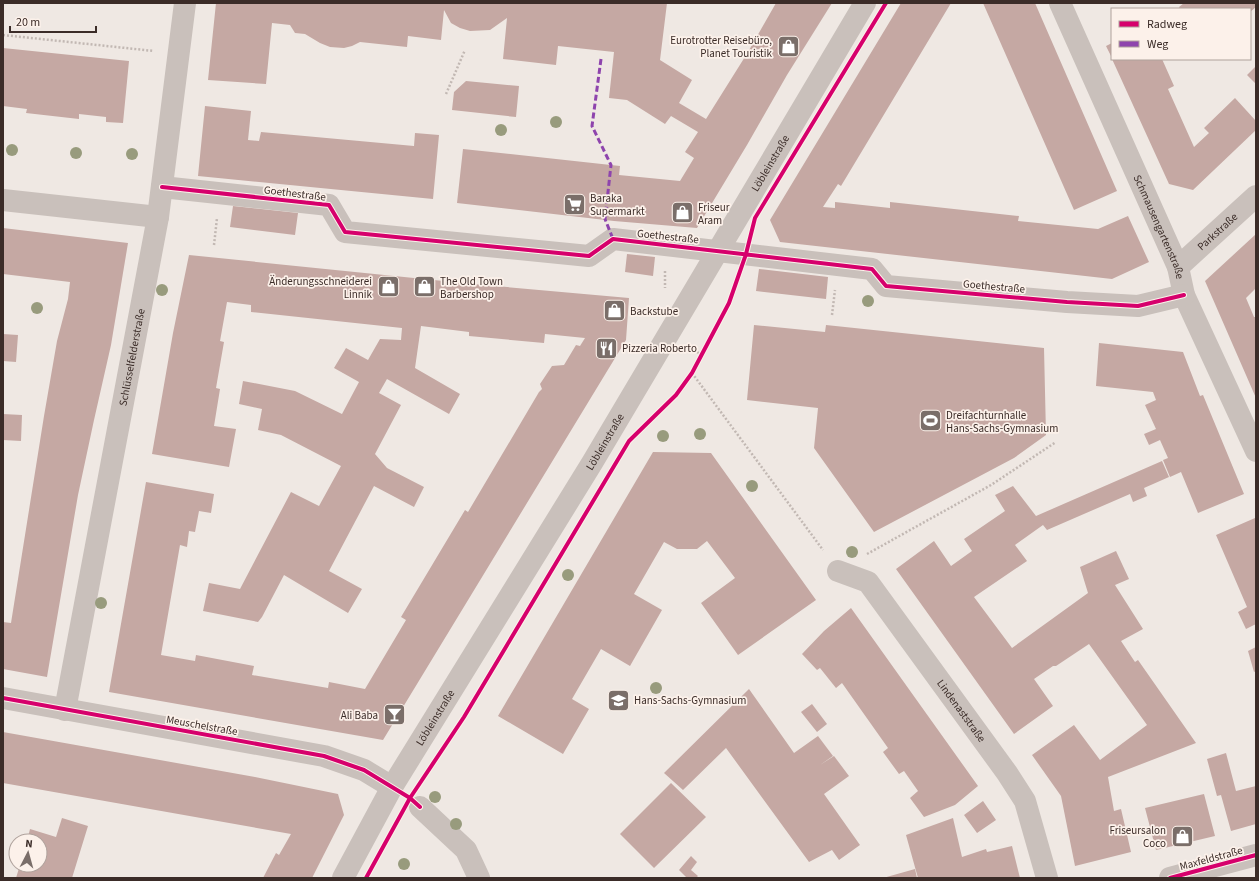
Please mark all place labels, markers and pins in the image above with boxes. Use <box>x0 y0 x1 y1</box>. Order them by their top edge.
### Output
place label: Eurotrotter Reisebüro, Planet Touristik <box>670 33 773 61</box>
shop icon: Eurotrotter Reisebüro, Planet Touristik <box>775 33 801 59</box>
supermarket icon: Baraka Supermarkt <box>562 191 588 217</box>
place label: Baraka Supermarkt <box>590 191 645 219</box>
shop icon: Friseur Aram <box>670 200 696 226</box>
place label: Friseur Aram <box>698 200 730 228</box>
place label: Änderungsschneiderei Linnik <box>269 274 373 302</box>
shop icon: Änderungsschneiderei Linnik <box>375 274 401 300</box>
shop icon: The Old Town Barbershop <box>412 274 438 300</box>
place label: The Old Town Barbershop <box>440 274 503 302</box>
shop icon: Backstube <box>602 298 628 324</box>
place label: Backstube <box>630 304 679 319</box>
restaurant icon: Pizzeria Roberto <box>594 335 620 361</box>
place label: Pizzeria Roberto <box>622 341 697 356</box>
sports icon: Dreifachturnhalle Hans-Sachs-Gymnasium <box>918 408 944 434</box>
place label: Dreifachturnhalle Hans-Sachs-Gymnasium <box>946 408 1058 436</box>
school or university icon: Hans-Sachs-Gymnasium <box>606 687 632 713</box>
place label: Hans-Sachs-Gymnasium <box>634 693 746 708</box>
bar icon: Ali Baba <box>381 702 407 728</box>
place label: Ali Baba <box>341 708 378 723</box>
place label: Friseursalon Coco <box>1110 823 1166 851</box>
shop icon: Friseursalon Coco <box>1169 823 1195 849</box>

